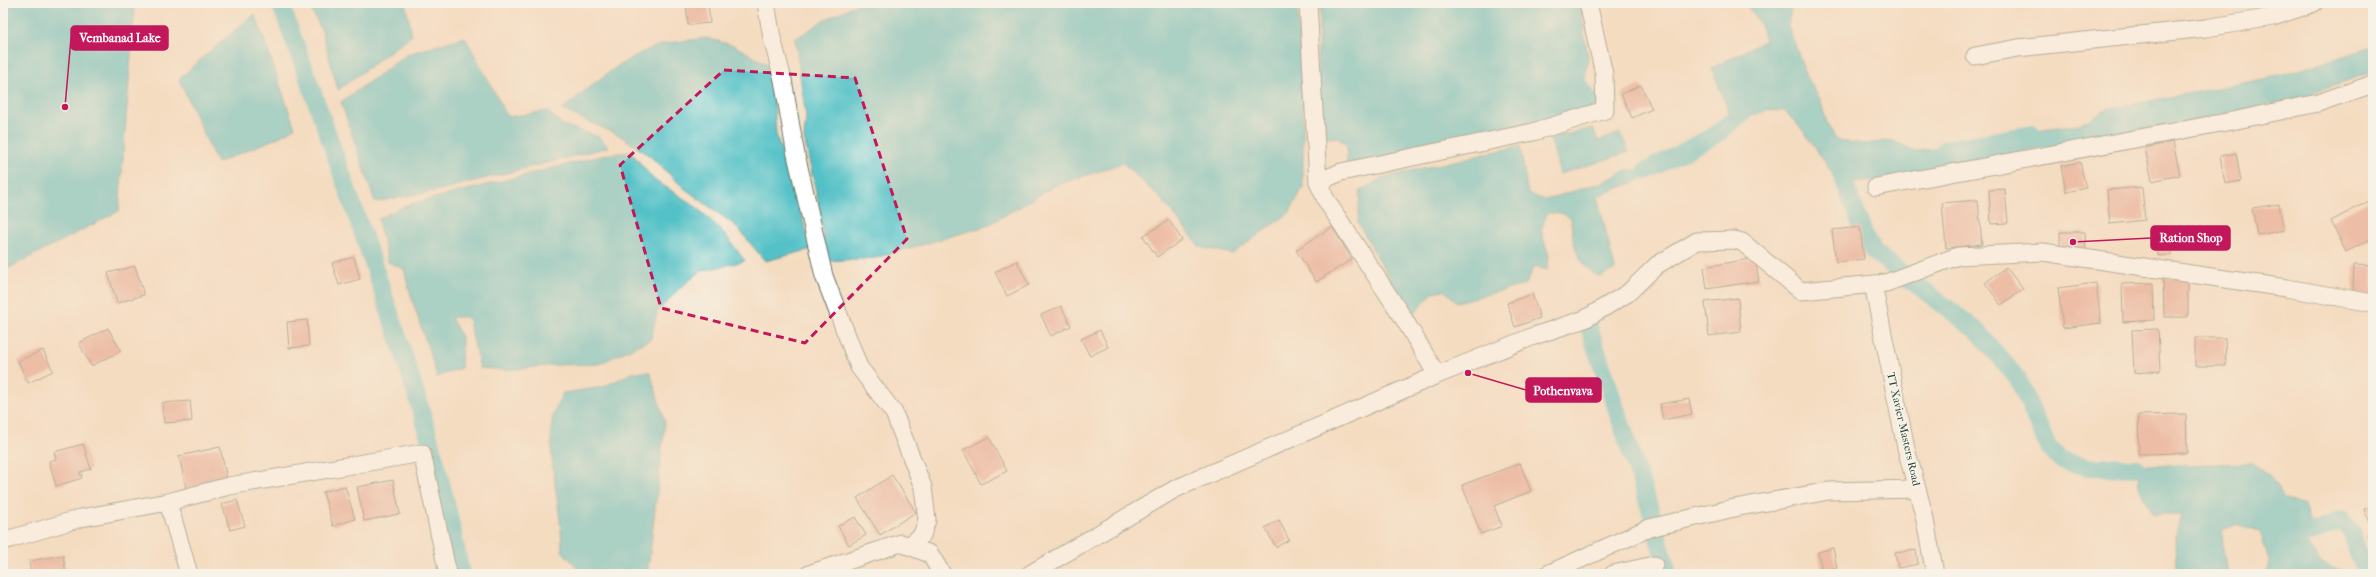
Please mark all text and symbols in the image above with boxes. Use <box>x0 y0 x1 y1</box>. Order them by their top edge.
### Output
callout: Vembanad Lake <box>71 26 168 50</box>
text: Vembanad Lake <box>78 31 161 45</box>
callout: Ration Shop <box>2151 226 2230 250</box>
text: Ration Shop <box>2159 231 2223 246</box>
street label: TT Xavier Masters Road <box>1884 371 1923 488</box>
callout: Pothenvava <box>1526 378 1601 402</box>
text: Pothenvava <box>1533 384 1593 398</box>

